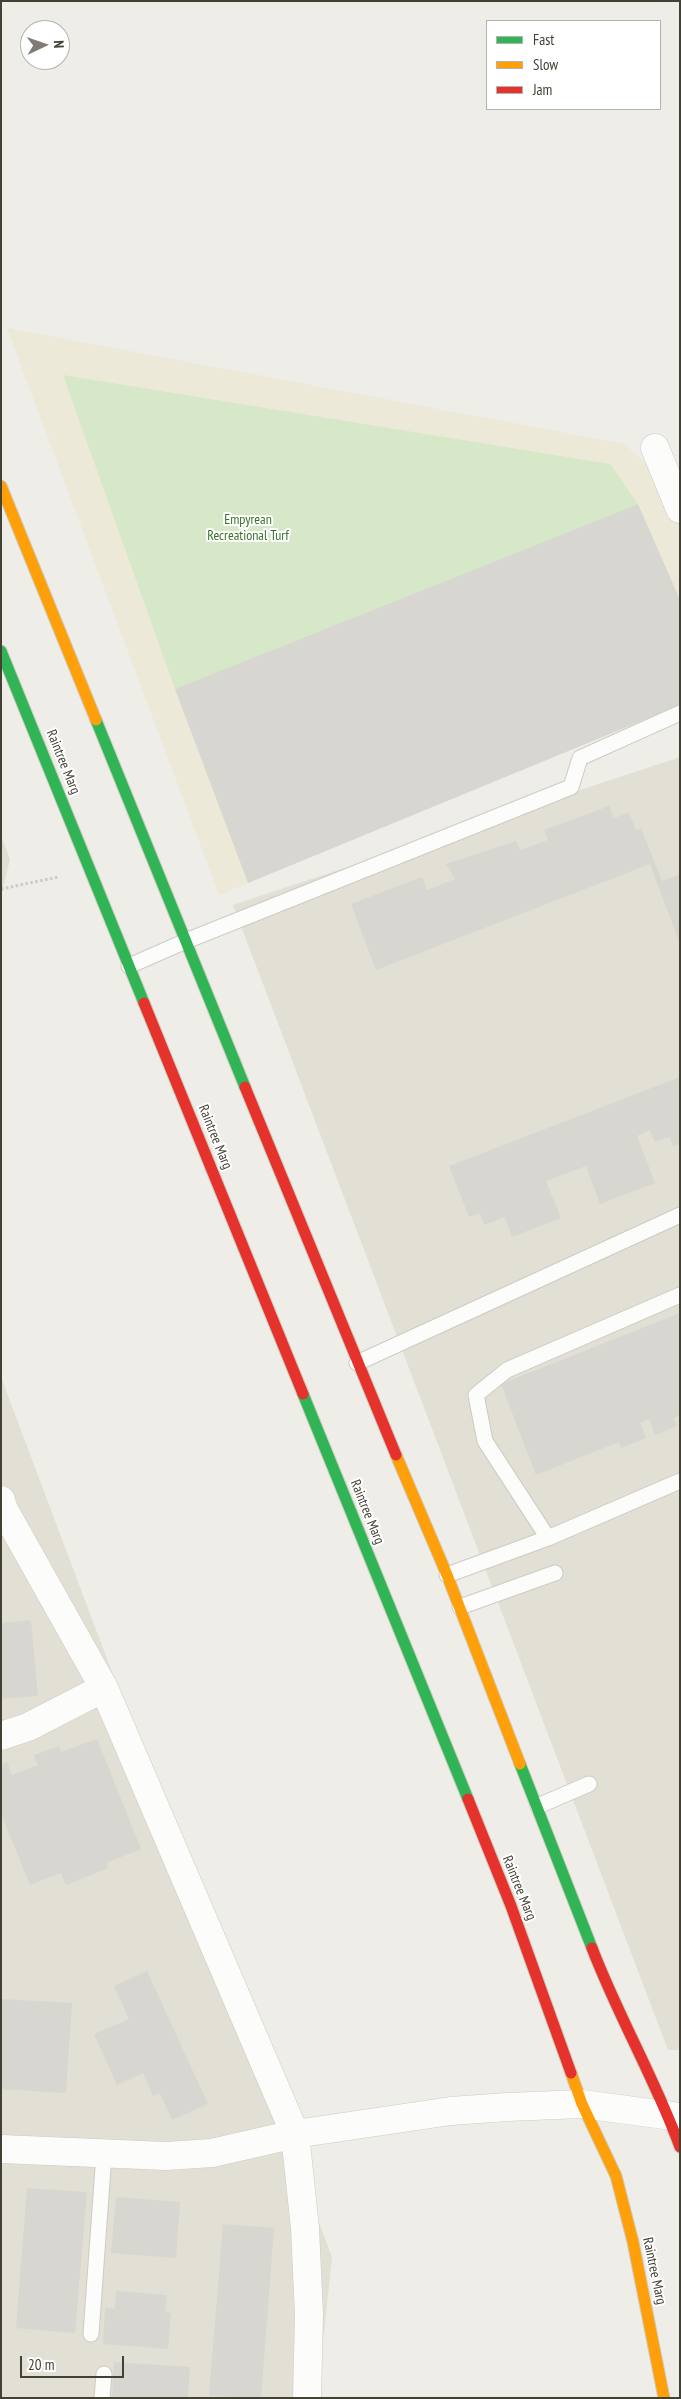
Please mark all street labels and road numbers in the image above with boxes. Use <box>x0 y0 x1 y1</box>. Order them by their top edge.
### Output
street label: Raintree Marg <box>42 727 84 797</box>
street label: Raintree Marg <box>194 1102 236 1172</box>
street label: Raintree Marg <box>346 1477 388 1547</box>
street label: Raintree Marg <box>498 1853 540 1923</box>
street label: Raintree Marg <box>639 2236 669 2306</box>

